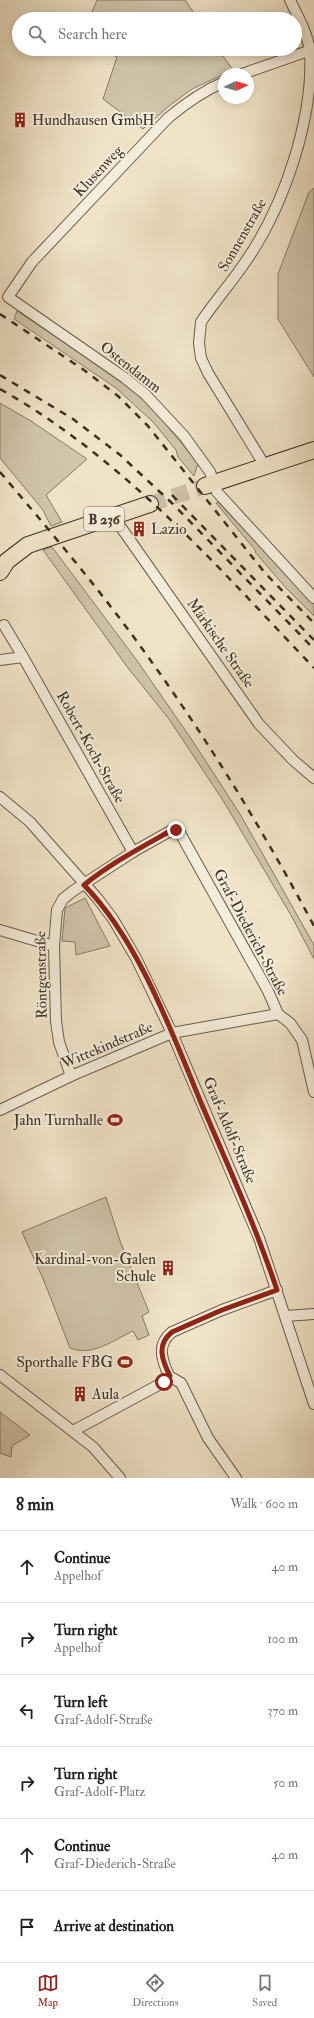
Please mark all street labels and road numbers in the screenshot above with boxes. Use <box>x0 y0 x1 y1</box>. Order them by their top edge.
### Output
street label: Klusenweg <box>70 141 127 201</box>
street label: Sonnenstraße <box>214 195 271 275</box>
street label: Ostendamm <box>96 337 166 398</box>
road number: B 236 <box>84 507 124 531</box>
street label: Märkische Straße <box>183 595 259 692</box>
street label: Robert-Koch-Straße <box>52 688 129 807</box>
street label: Graf-Diederich-Straße <box>209 866 292 999</box>
street label: Röntgenstraße <box>31 931 52 1019</box>
street label: Wittekindstraße <box>58 1018 156 1074</box>
street label: Graf-Adolf-Straße <box>199 1074 261 1186</box>

